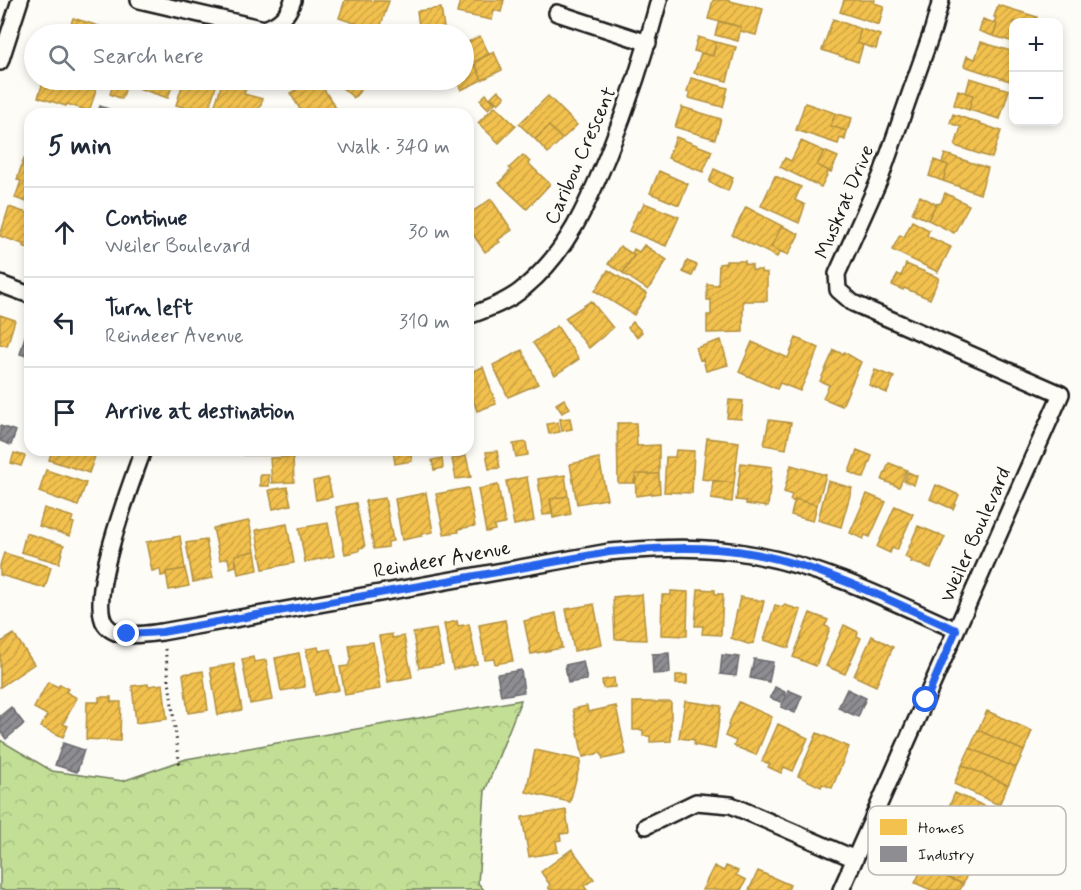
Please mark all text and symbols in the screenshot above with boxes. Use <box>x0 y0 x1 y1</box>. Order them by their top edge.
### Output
map controls <box>1009 18 1063 126</box>
button: + <box>1009 18 1063 72</box>
search box <box>24 24 474 90</box>
icon: search <box>45 41 78 74</box>
text: Search here <box>93 43 204 71</box>
button: − <box>1009 72 1063 126</box>
street label: Caribou Crescent <box>539 83 623 229</box>
text: 5 min <box>48 130 112 164</box>
text: Walk · 340 m <box>337 134 450 161</box>
street label: Muskrat Drive <box>809 141 881 263</box>
text: Continue <box>105 205 187 233</box>
icon: ahead <box>48 216 81 249</box>
text: 30 m <box>408 219 450 246</box>
text: Weiler Boulevard <box>105 233 250 260</box>
text: Turn left <box>105 295 193 323</box>
icon: left <box>48 306 81 339</box>
text: 310 m <box>399 309 450 336</box>
text: Reindeer Avenue <box>105 323 244 350</box>
icon: arrive <box>48 396 81 429</box>
text: Arrive at destination <box>105 398 295 426</box>
street label: Weiler Boulevard <box>934 463 1018 607</box>
street label: Reindeer Avenue <box>371 535 513 585</box>
route end <box>113 620 139 646</box>
route start <box>912 686 938 712</box>
legend <box>868 806 1066 875</box>
text: Homes <box>918 818 964 839</box>
text: Industry <box>918 845 974 866</box>

